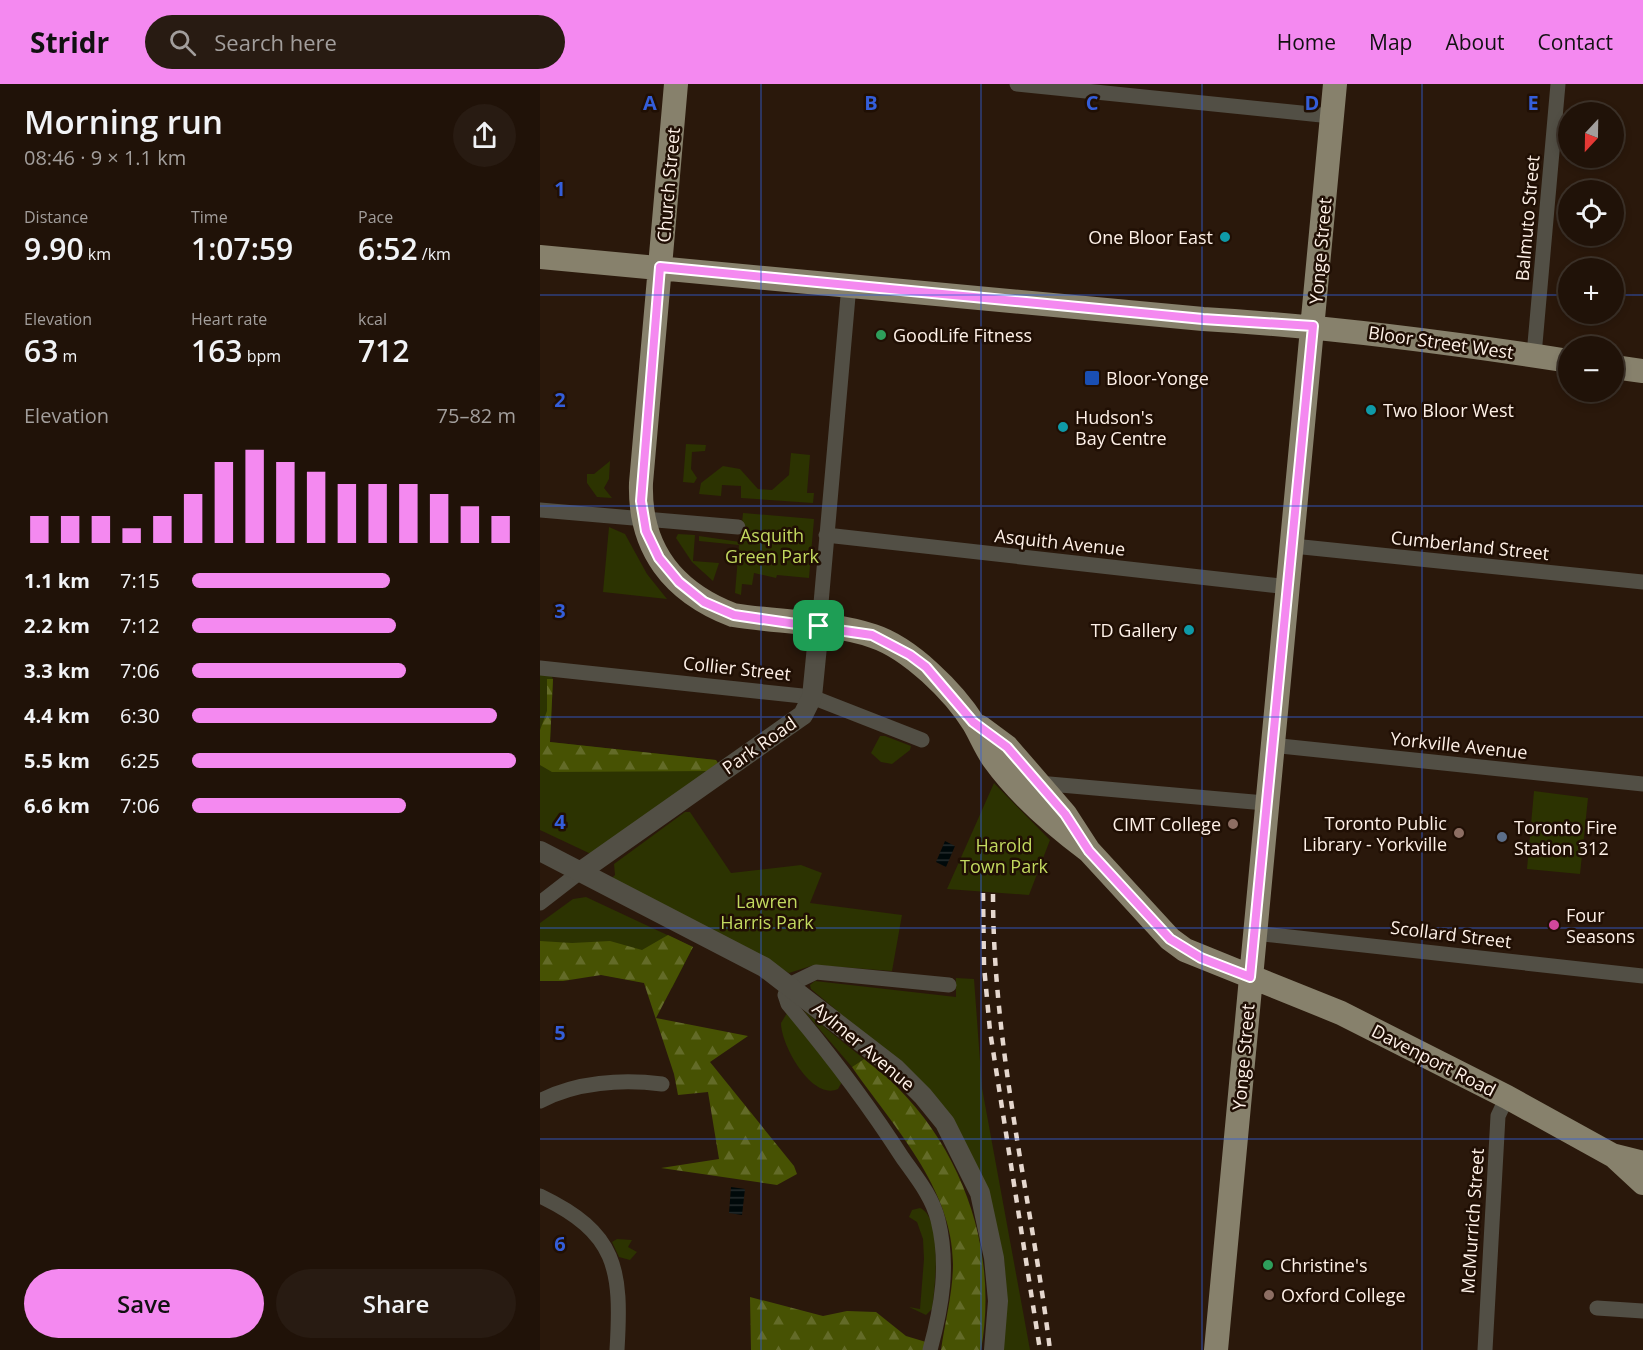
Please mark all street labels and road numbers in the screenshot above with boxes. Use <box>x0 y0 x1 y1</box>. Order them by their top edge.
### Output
street label: Church Street <box>651 126 685 244</box>
street label: Balmuto Street <box>1510 154 1544 282</box>
street label: Yonge Street <box>1303 197 1337 305</box>
street label: Bloor Street West <box>1367 320 1515 364</box>
street label: Asquith Avenue <box>993 523 1127 561</box>
street label: Cumberland Street <box>1390 525 1550 565</box>
street label: Collier Street <box>682 650 792 686</box>
street label: Park Road <box>717 711 801 779</box>
street label: Yorkville Avenue <box>1389 726 1529 764</box>
street label: Scollard Street <box>1389 915 1513 953</box>
street label: Aylmer Avenue <box>808 996 920 1096</box>
street label: Yonge Street <box>1226 1003 1260 1111</box>
street label: Davenport Road <box>1368 1018 1500 1102</box>
street label: McMurrich Street <box>1455 1147 1489 1295</box>

